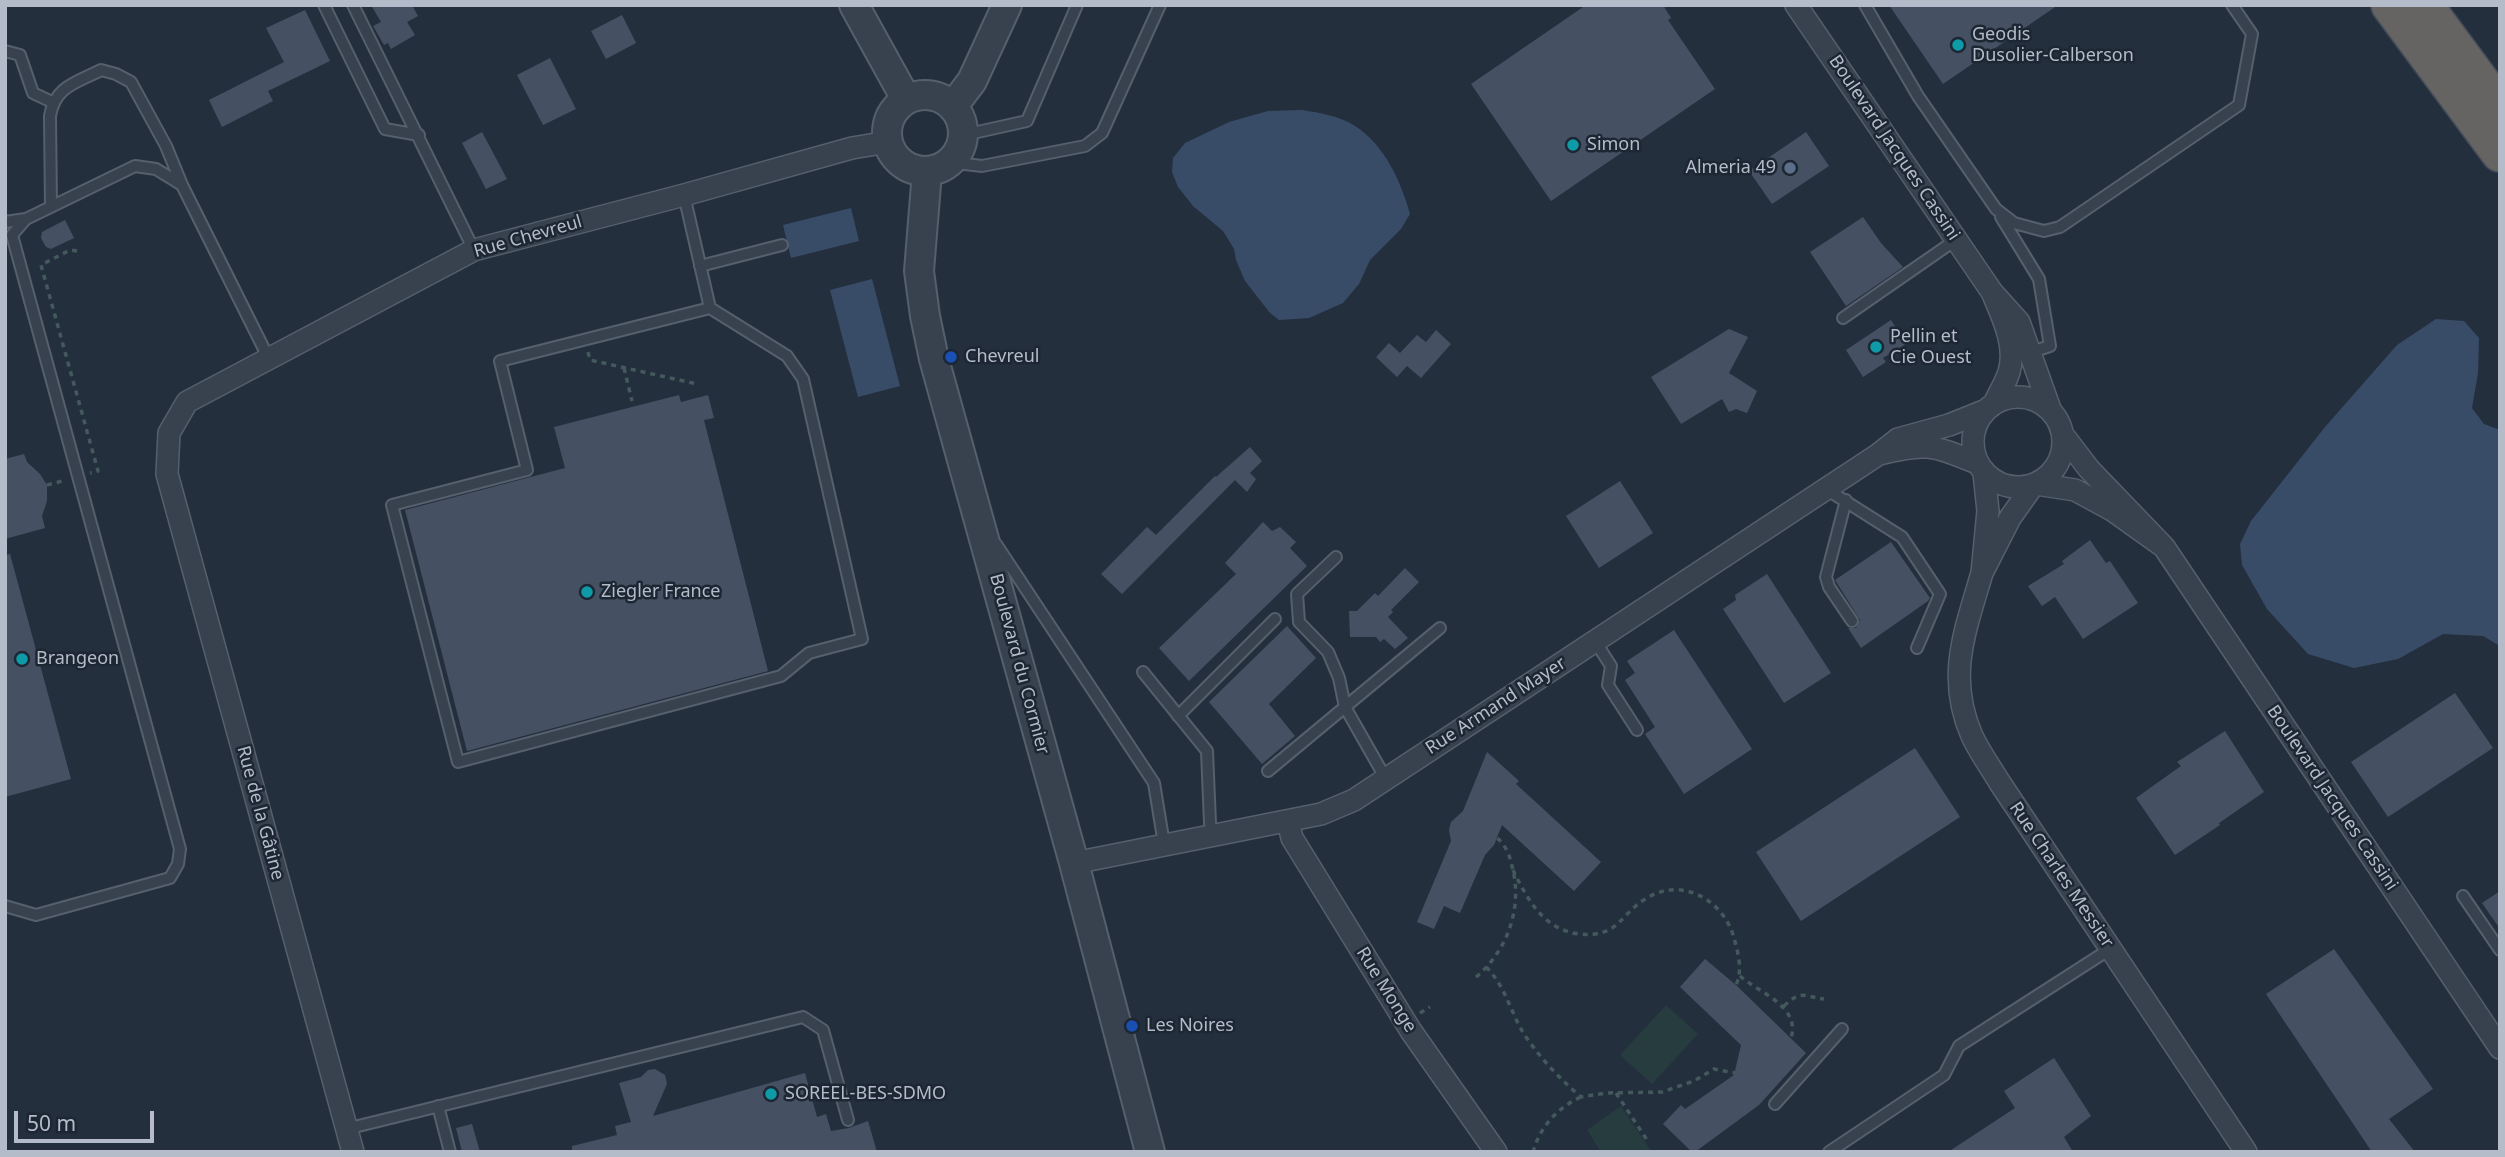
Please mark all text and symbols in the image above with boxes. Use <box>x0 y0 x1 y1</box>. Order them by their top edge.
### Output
place label: Geodis Dusolier-Calberson <box>1972 24 2134 66</box>
marker: Geodis Dusolier-Calberson <box>1950 37 1966 53</box>
street label: Boulevard Jacques Cassini <box>1824 51 1964 245</box>
place label: Simon <box>1587 134 1640 156</box>
marker: Simon <box>1565 137 1581 153</box>
place label: Almeria 49 <box>1685 157 1776 179</box>
marker: Almeria 49 <box>1782 160 1798 176</box>
street label: Rue Chevreul <box>471 211 585 263</box>
place label: Pellin et Cie Ouest <box>1890 326 1971 368</box>
marker: Pellin et Cie Ouest <box>1868 339 1884 355</box>
place label: Chevreul <box>965 346 1039 368</box>
marker: Chevreul <box>943 349 959 365</box>
street label: Boulevard du Cormier <box>985 571 1053 757</box>
place label: Ziegler France <box>601 581 721 603</box>
marker: Ziegler France <box>579 584 595 600</box>
place label: Brangeon <box>36 648 119 670</box>
marker: Brangeon <box>14 651 30 667</box>
street label: Rue Armand Mayer <box>1422 653 1570 759</box>
street label: Boulevard Jacques Cassini <box>2262 701 2402 895</box>
street label: Rue de la Gâtine <box>232 744 288 882</box>
street label: Rue Charles Messier <box>2004 798 2118 952</box>
street label: Rue Monge <box>1351 943 1421 1037</box>
place label: Les Noires <box>1146 1015 1234 1037</box>
marker: Les Noires <box>1124 1018 1140 1034</box>
place label: SOREEL-BES-SDMO <box>785 1083 946 1105</box>
marker: SOREEL-BES-SDMO <box>763 1086 779 1102</box>
scale bar <box>18 1098 158 1142</box>
text: 50 m <box>27 1109 76 1137</box>

